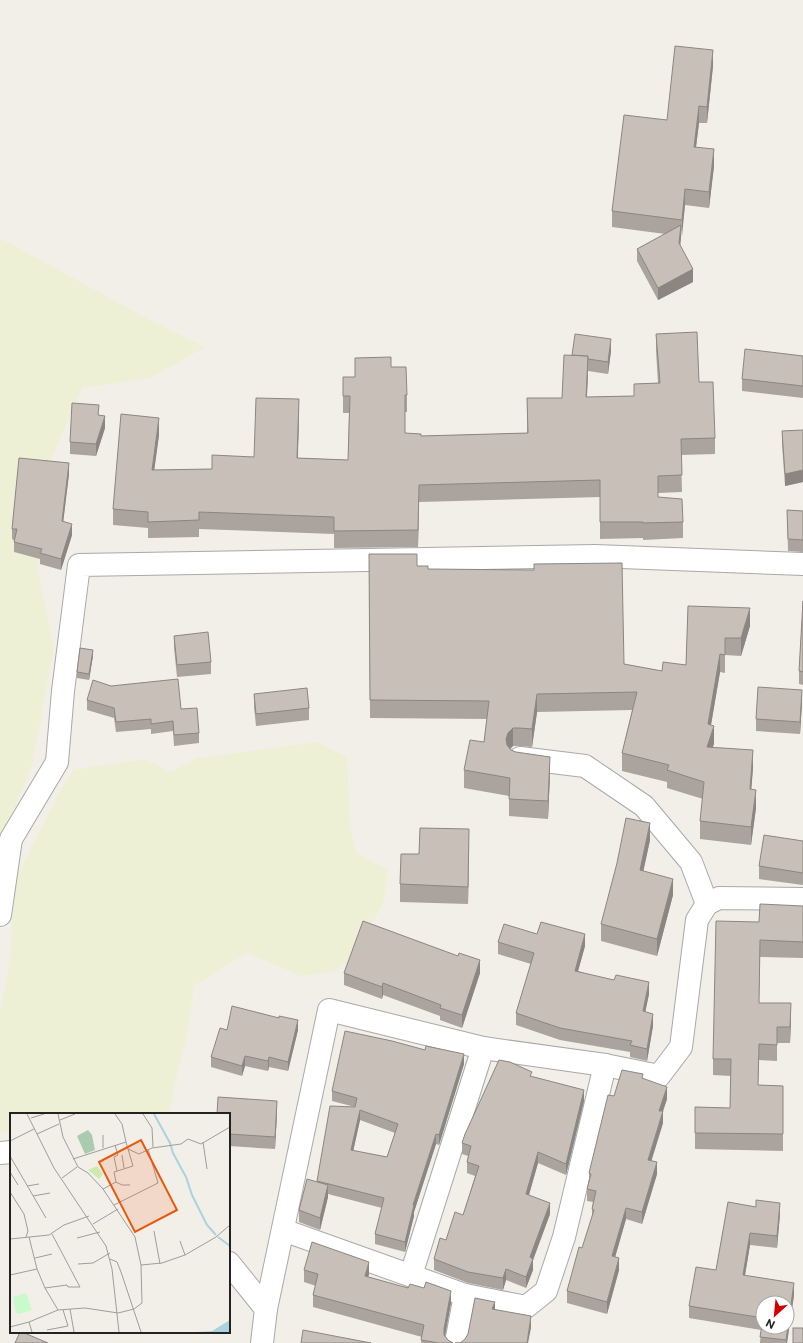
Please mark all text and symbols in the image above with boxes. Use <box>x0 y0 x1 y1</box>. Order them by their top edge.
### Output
inset map <box>10 1113 230 1333</box>
north arrow <box>755 1295 795 1335</box>
text: N <box>764 1317 777 1331</box>

